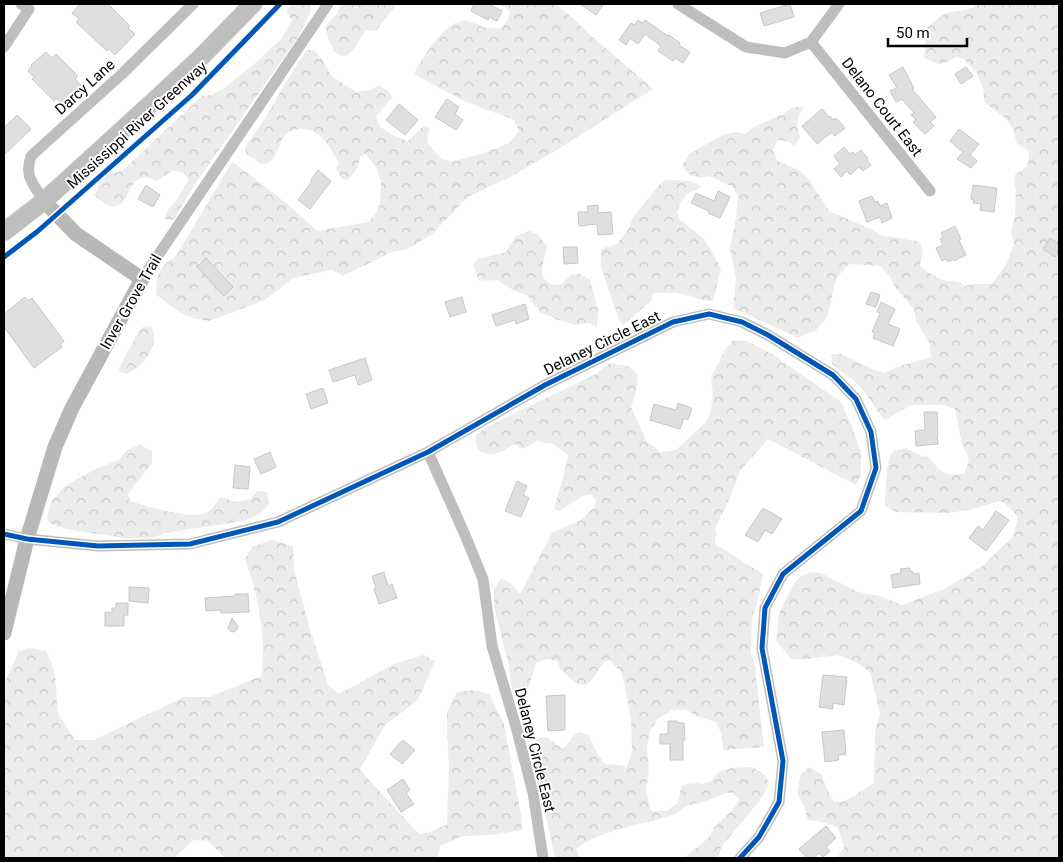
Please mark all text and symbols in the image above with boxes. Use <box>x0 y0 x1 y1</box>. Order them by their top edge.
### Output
scale bar <box>888 15 967 47</box>
text: 50 m <box>896 24 930 42</box>
street label: Delano Court East <box>838 54 926 160</box>
street label: Darcy Lane <box>51 55 119 118</box>
street label: Mississippi River Greenway <box>63 57 211 193</box>
street label: Inver Grove Trail <box>96 251 166 353</box>
street label: Delaney Circle East <box>541 307 663 379</box>
street label: Delaney Circle East <box>511 686 559 814</box>

